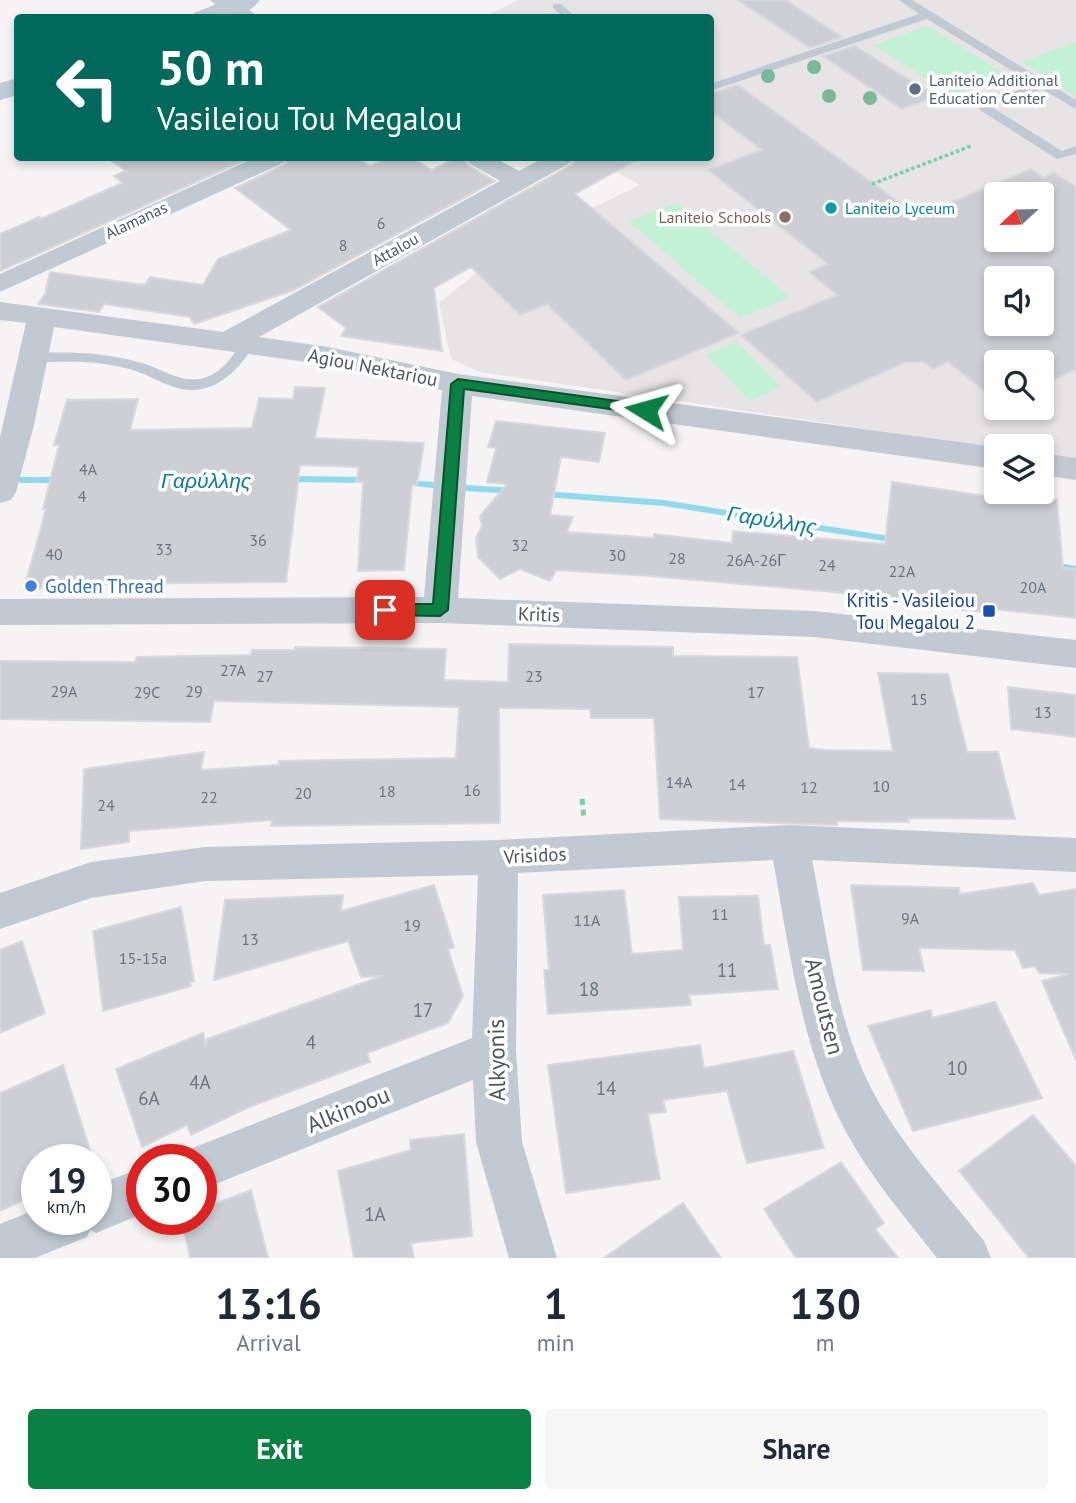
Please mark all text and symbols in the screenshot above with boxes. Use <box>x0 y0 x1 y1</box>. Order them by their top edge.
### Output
text: 50 m <box>157 35 264 99</box>
icon: left <box>42 42 133 133</box>
place label: Laniteio Additional Education Center <box>929 70 1059 108</box>
marker: Laniteio Additional Education Center <box>907 81 923 97</box>
text: Vasileiou Tou Megalou <box>157 97 462 139</box>
north arrow <box>984 182 1054 252</box>
map controls <box>984 182 1054 504</box>
street label: Alamanas <box>102 197 171 243</box>
place label: Laniteio Lyceum <box>845 198 955 218</box>
marker: Laniteio Lyceum <box>823 200 839 216</box>
place label: Laniteio Schools <box>659 207 771 227</box>
marker: Laniteio Schools <box>777 209 793 225</box>
house number: 6 <box>377 213 385 233</box>
street label: Attalou <box>368 228 422 270</box>
house number: 8 <box>339 235 347 255</box>
button: sound <box>984 266 1054 336</box>
street label: Agiou Nektariou <box>306 343 440 391</box>
button: search <box>984 350 1054 420</box>
position arrow <box>609 373 683 447</box>
button: layers <box>984 434 1054 504</box>
house number: 4A <box>79 459 98 479</box>
water label: Γαρύλλης <box>161 467 252 494</box>
house number: 4 <box>78 486 87 506</box>
water label: Γαρύλλης <box>725 500 819 541</box>
house number: 36 <box>249 530 267 550</box>
house number: 32 <box>511 535 529 555</box>
house number: 33 <box>155 539 173 559</box>
house number: 40 <box>45 544 63 564</box>
house number: 30 <box>608 545 626 565</box>
house number: 28 <box>668 548 686 568</box>
house number: 26Α-26Γ <box>726 550 786 570</box>
house number: 24 <box>818 555 836 575</box>
house number: 22A <box>889 561 916 581</box>
place label: Golden Thread <box>45 574 164 598</box>
house number: 20A <box>1020 577 1047 597</box>
marker: Golden Thread <box>23 578 39 594</box>
pin <box>355 580 415 640</box>
place label: Kritis - Vasileiou Tou Megalou 2 <box>846 588 975 634</box>
icon: arrive <box>366 591 404 629</box>
street label: Kritis <box>518 601 560 627</box>
marker: Kritis - Vasileiou Tou Megalou 2 <box>981 603 997 619</box>
house number: 27A <box>220 660 247 680</box>
house number: 27 <box>256 666 274 686</box>
house number: 23 <box>525 666 543 686</box>
house number: 29A <box>51 681 78 701</box>
house number: 29 <box>185 681 203 701</box>
house number: 29C <box>134 682 160 702</box>
house number: 17 <box>747 682 765 702</box>
house number: 15 <box>910 689 928 709</box>
house number: 13 <box>1034 702 1052 722</box>
house number: 14A <box>666 772 693 792</box>
house number: 14 <box>728 774 746 794</box>
house number: 10 <box>872 776 890 796</box>
house number: 12 <box>800 777 818 797</box>
house number: 16 <box>463 780 481 800</box>
house number: 18 <box>378 781 396 801</box>
house number: 20 <box>294 783 312 803</box>
house number: 22 <box>200 787 218 807</box>
house number: 24 <box>97 795 115 815</box>
street label: Vrisidos <box>502 841 567 869</box>
house number: 11 <box>711 904 729 924</box>
house number: 9A <box>901 908 920 928</box>
house number: 11A <box>574 910 601 930</box>
house number: 19 <box>403 915 421 935</box>
house number: 13 <box>241 929 259 949</box>
house number: 15-15a <box>119 948 167 968</box>
street label: Amoutsen <box>799 955 851 1057</box>
house number: 11 <box>717 958 737 982</box>
house number: 18 <box>579 977 599 1001</box>
house number: 17 <box>413 998 433 1022</box>
street label: Alkyonis <box>481 1019 511 1101</box>
house number: 4 <box>306 1030 316 1054</box>
house number: 10 <box>947 1056 967 1080</box>
house number: 4A <box>189 1070 211 1094</box>
house number: 14 <box>596 1076 616 1100</box>
street label: Alkinoou <box>302 1079 394 1139</box>
house number: 6A <box>138 1086 160 1110</box>
speed limit sign: 30 <box>126 1144 217 1235</box>
text: 19 <box>47 1157 86 1203</box>
text: km/h <box>47 1195 86 1218</box>
house number: 1A <box>364 1202 386 1226</box>
text: 13:16 <box>215 1276 322 1331</box>
text: 1 <box>544 1276 567 1331</box>
text: 130 <box>789 1276 861 1331</box>
text: Arrival <box>236 1328 301 1357</box>
text: min <box>537 1328 574 1357</box>
text: m <box>816 1328 834 1357</box>
button: Exit <box>28 1409 531 1489</box>
button: Share <box>545 1409 1048 1489</box>

